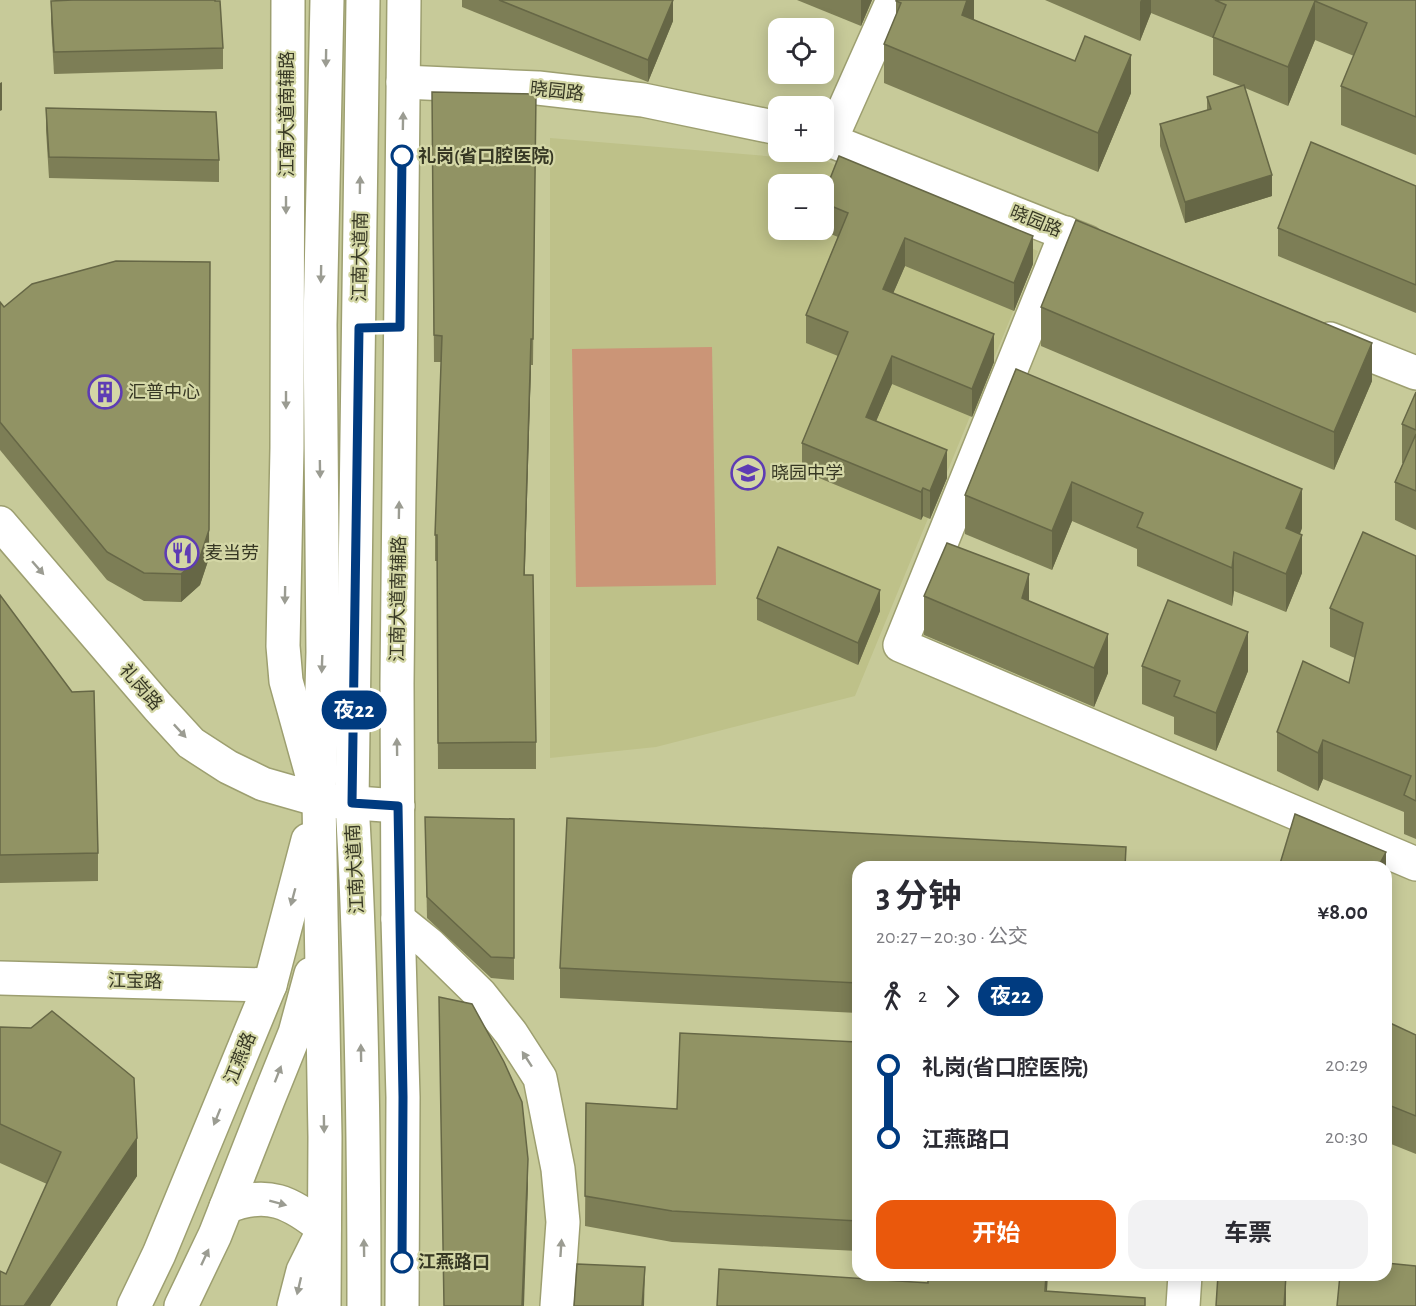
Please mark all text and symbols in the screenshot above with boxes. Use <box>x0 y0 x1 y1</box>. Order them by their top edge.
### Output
map controls <box>768 18 834 240</box>
button: locate <box>768 18 834 84</box>
one-way arrow <box>321 49 331 68</box>
street label: 江南大道南辅路 <box>277 51 297 177</box>
street label: 晓园路 <box>529 78 585 104</box>
button: + <box>768 96 834 162</box>
one-way arrow <box>398 112 408 131</box>
marker: 礼岗(省口腔医院) <box>391 145 413 167</box>
place label: 礼岗(省口腔医院) <box>418 146 555 166</box>
button: − <box>768 174 834 240</box>
one-way arrow <box>355 176 365 195</box>
one-way arrow <box>281 196 291 215</box>
street label: 晓园路 <box>1007 202 1065 240</box>
street label: 江南大道南 <box>349 212 371 302</box>
one-way arrow <box>316 265 326 284</box>
building icon: 汇普中心 <box>87 374 123 410</box>
place label: 汇普中心 <box>128 382 200 402</box>
one-way arrow <box>281 391 291 410</box>
school or university icon: 晓园中学 <box>730 455 766 491</box>
one-way arrow <box>316 460 325 479</box>
place label: 晓园中学 <box>771 463 843 483</box>
one-way arrow <box>394 501 404 520</box>
restaurant icon: 麦当劳 <box>164 535 200 571</box>
street label: 江南大道南辅路 <box>387 536 409 662</box>
place label: 麦当劳 <box>205 543 259 563</box>
one-way arrow <box>31 560 44 575</box>
one-way arrow <box>280 586 289 605</box>
one-way arrow <box>318 655 327 674</box>
street label: 礼岗路 <box>116 660 166 714</box>
line badge: 夜22 <box>320 690 388 730</box>
text: 夜22 <box>334 700 374 721</box>
one-way arrow <box>173 723 187 738</box>
one-way arrow <box>392 738 402 757</box>
street label: 江南大道南 <box>343 824 367 914</box>
text: 3 分钟 <box>876 881 961 914</box>
one-way arrow <box>288 889 297 907</box>
text: ¥8.00 <box>1318 901 1368 923</box>
text: 20:27 – 20:30 · 公交 <box>876 927 1028 947</box>
street label: 江宝路 <box>108 971 162 991</box>
icon: walk <box>876 980 909 1013</box>
icon: forward <box>936 980 969 1013</box>
text: 2 <box>918 986 927 1006</box>
text: 夜22 <box>990 986 1031 1007</box>
street label: 江燕路 <box>221 1029 259 1087</box>
one-way arrow <box>356 1043 366 1062</box>
one-way arrow <box>521 1051 533 1067</box>
text: 20:29 <box>1325 1055 1368 1075</box>
text: 礼岗(省口腔医院) <box>922 1057 1089 1079</box>
one-way arrow <box>274 1065 283 1083</box>
one-way arrow <box>212 1108 222 1126</box>
one-way arrow <box>320 1115 329 1134</box>
text: 20:30 <box>1325 1127 1368 1147</box>
text: 江燕路口 <box>922 1129 1010 1151</box>
one-way arrow <box>269 1198 287 1208</box>
button: 开始 <box>876 1200 1116 1269</box>
button: 车票 <box>1128 1200 1368 1269</box>
one-way arrow <box>359 1238 369 1257</box>
one-way arrow <box>557 1238 566 1257</box>
one-way arrow <box>200 1248 209 1265</box>
marker: 江燕路口 <box>391 1251 413 1273</box>
place label: 江燕路口 <box>418 1252 490 1272</box>
one-way arrow <box>294 1277 303 1296</box>

